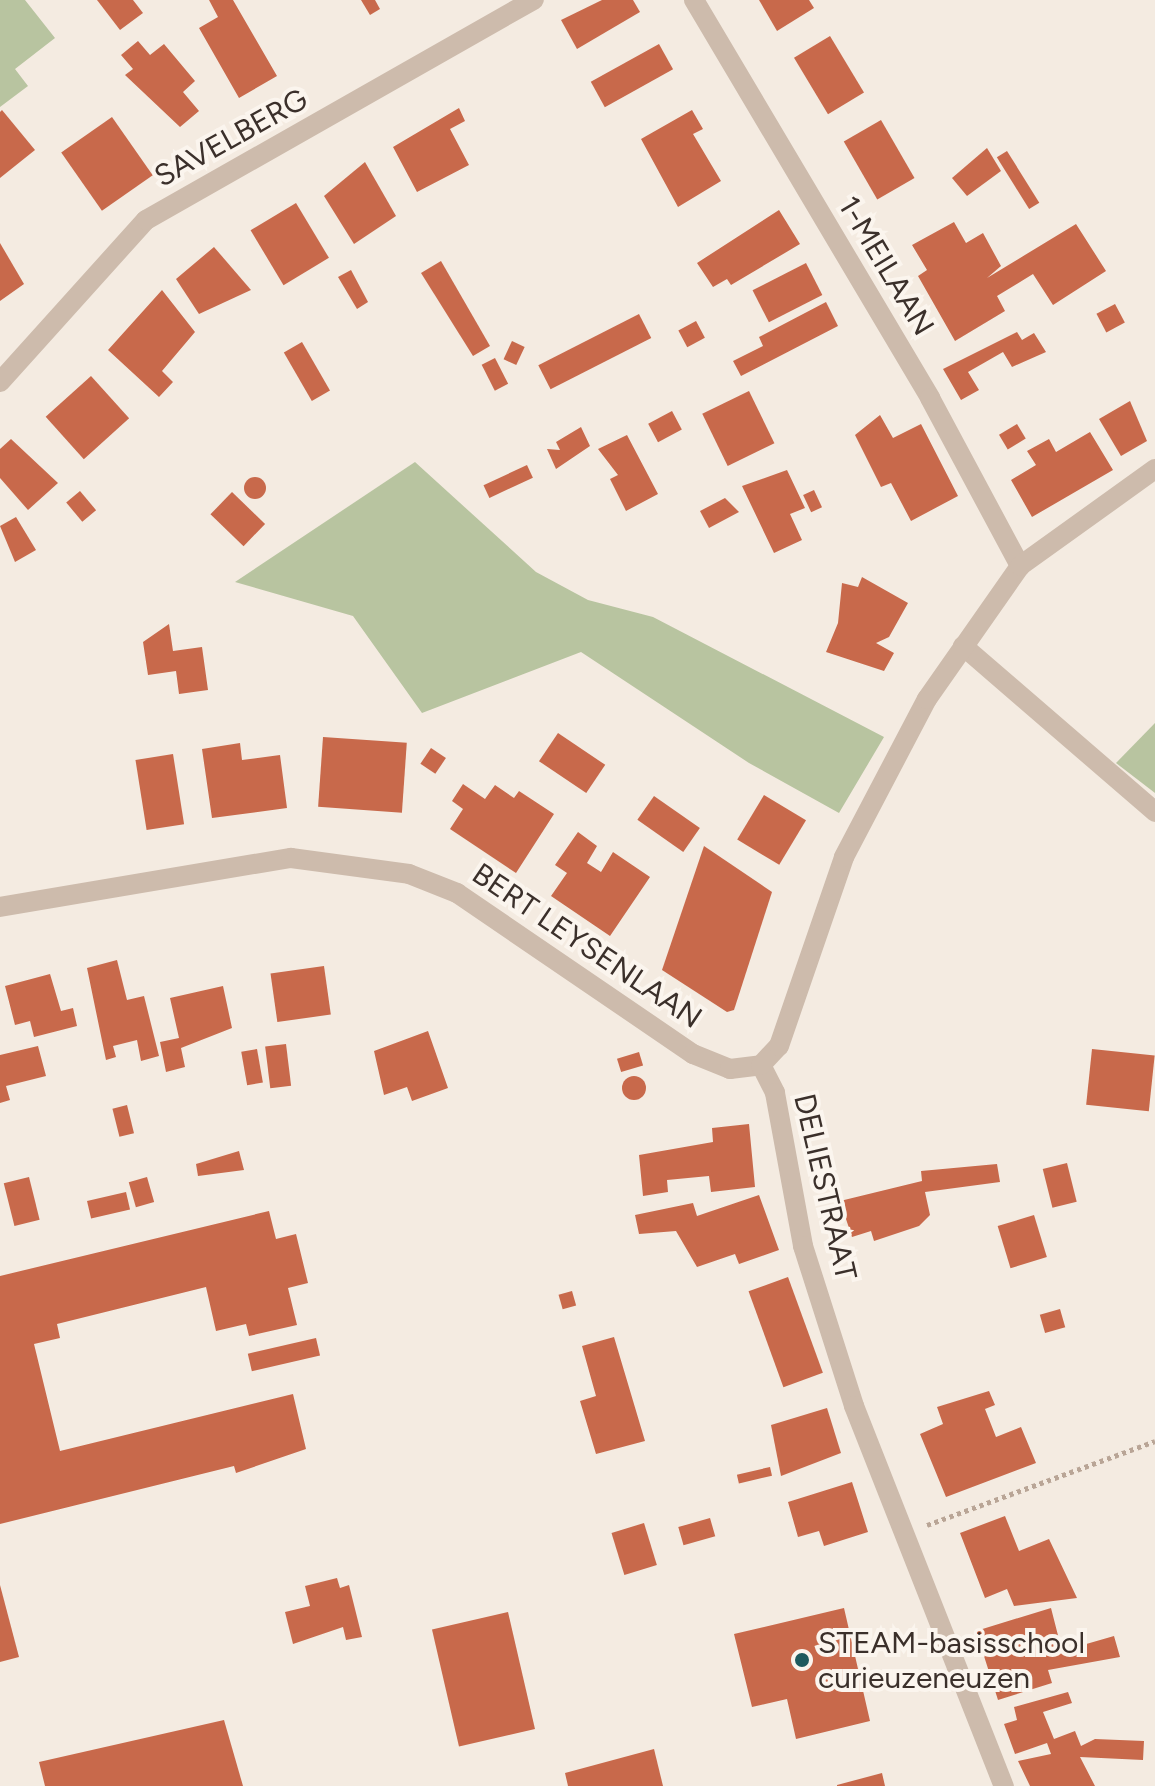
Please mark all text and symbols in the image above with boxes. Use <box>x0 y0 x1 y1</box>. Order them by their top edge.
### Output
street label: SAVELBERG <box>148 81 314 195</box>
street label: 1-MEILAAN <box>830 190 942 342</box>
street label: BERT LEYSENLAAN <box>465 856 709 1036</box>
street label: DELIESTRAAT <box>786 1090 864 1284</box>
place label: STEAM-basisschool curieuzeneuzen <box>818 1625 1085 1696</box>
marker: STEAM-basisschool curieuzeneuzen <box>793 1651 811 1669</box>

